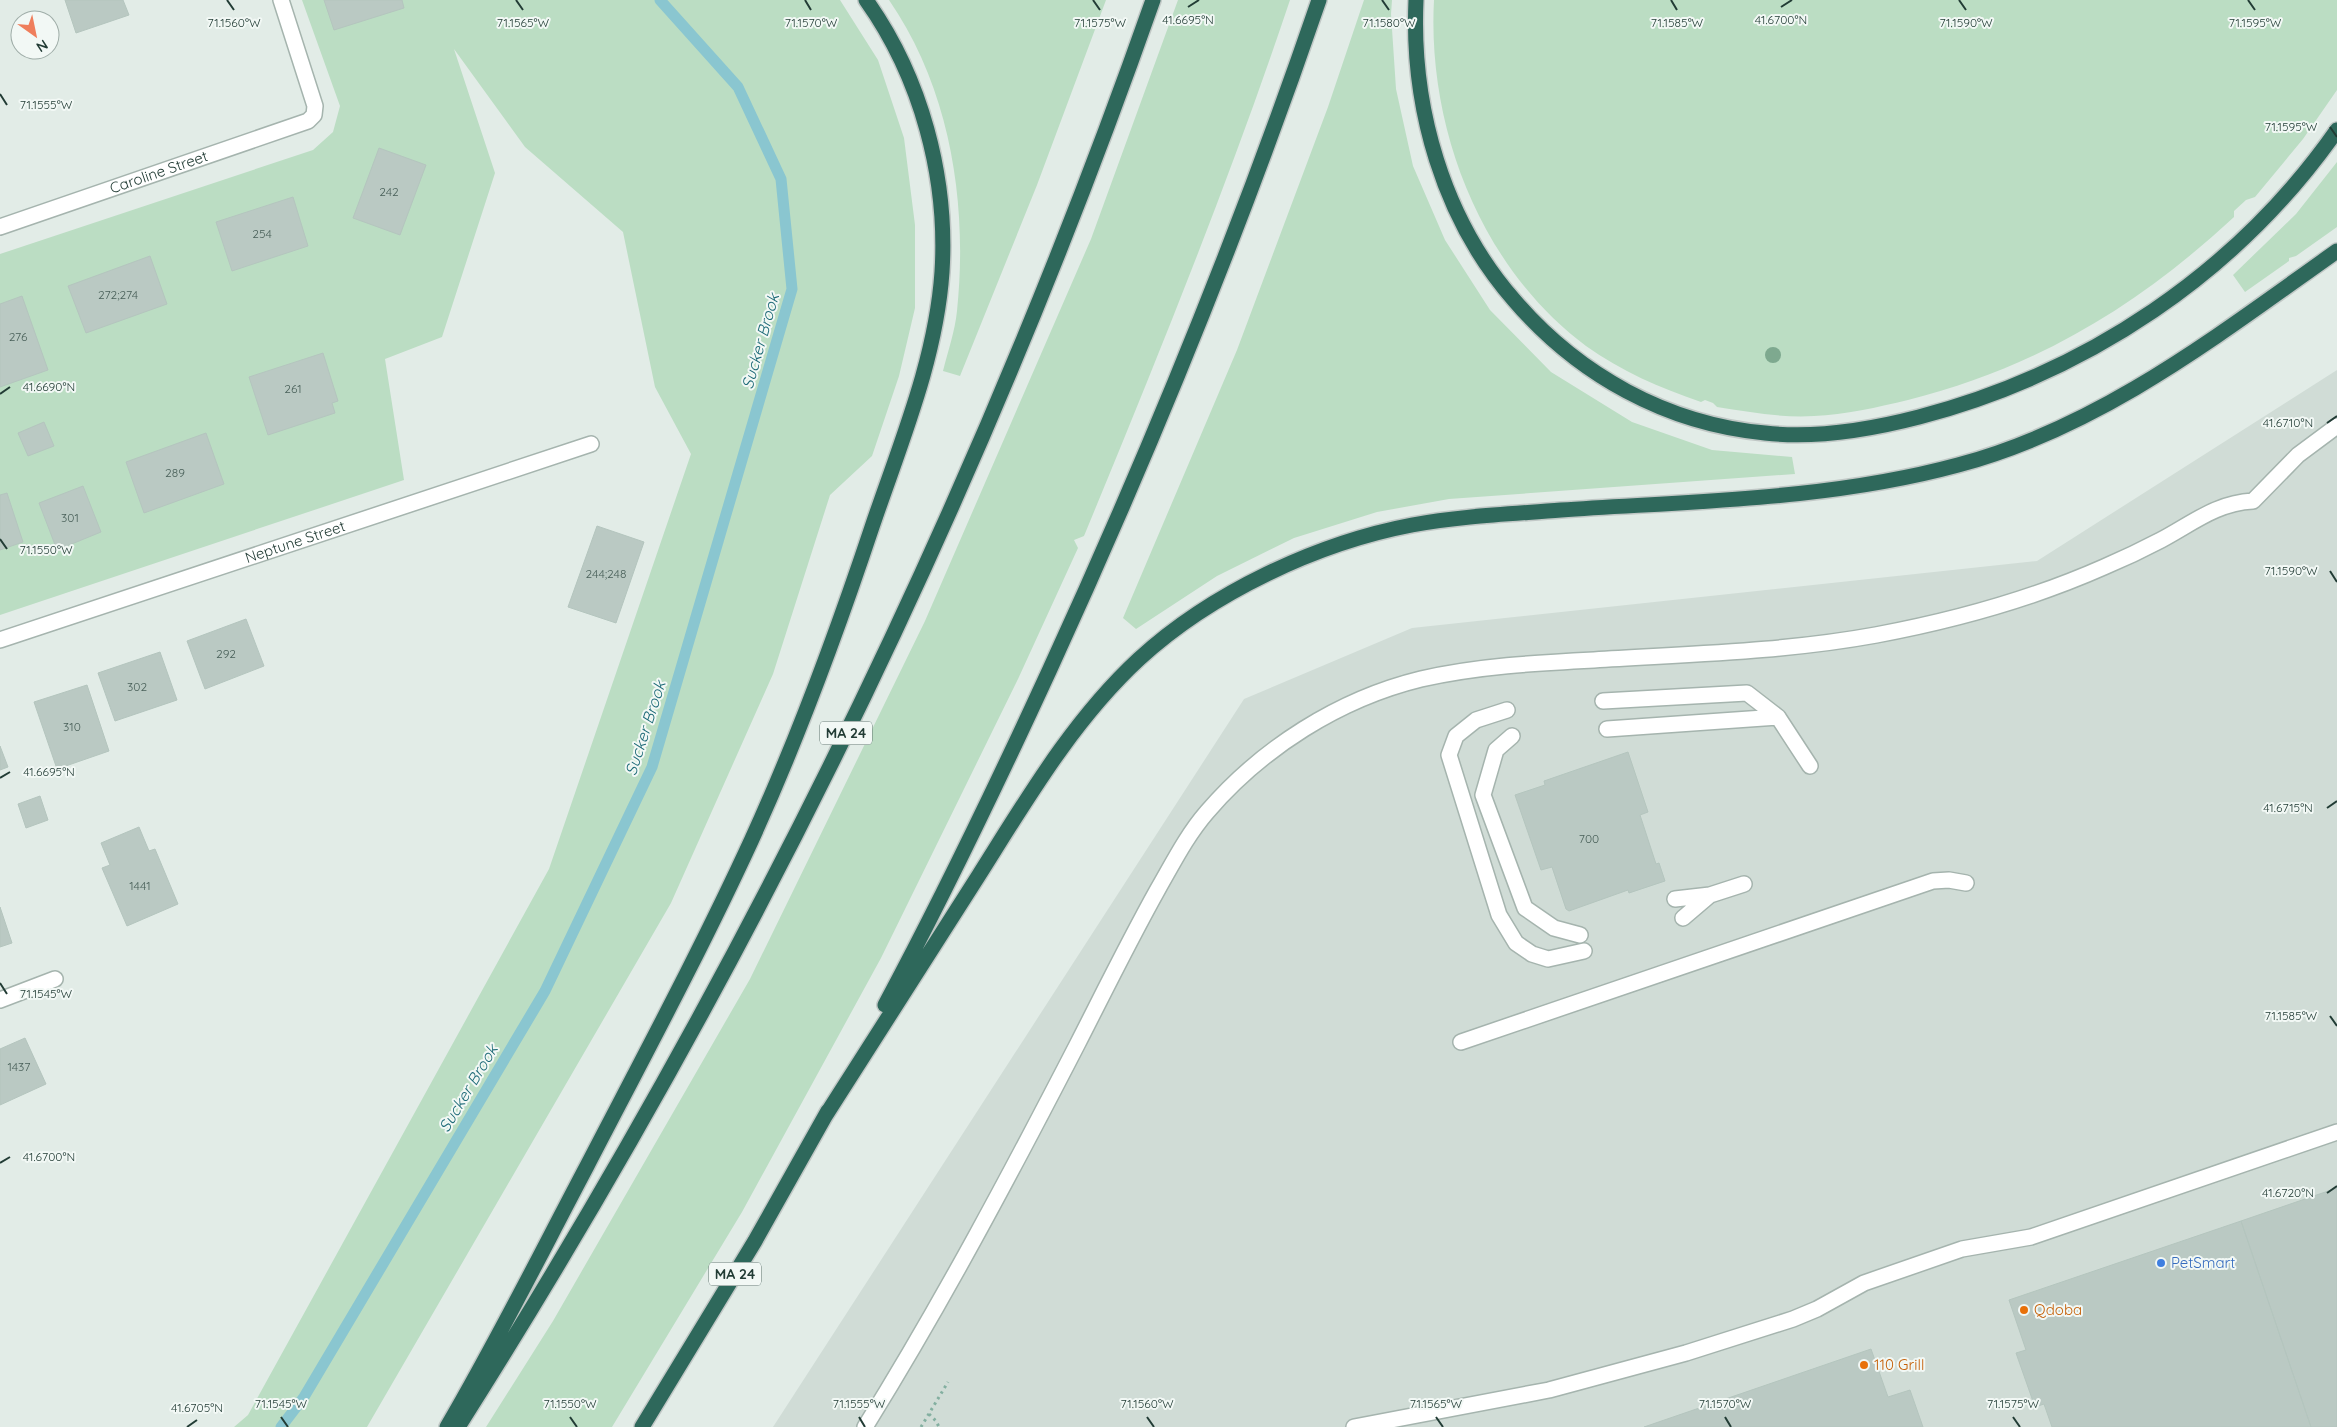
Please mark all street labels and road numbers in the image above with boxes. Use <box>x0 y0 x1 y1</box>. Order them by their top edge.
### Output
street label: Caroline Street <box>107 146 210 197</box>
street label: Neptune Street <box>242 516 348 567</box>
road number: MA 24 <box>820 721 872 744</box>
road number: MA 24 <box>709 1262 761 1286</box>

